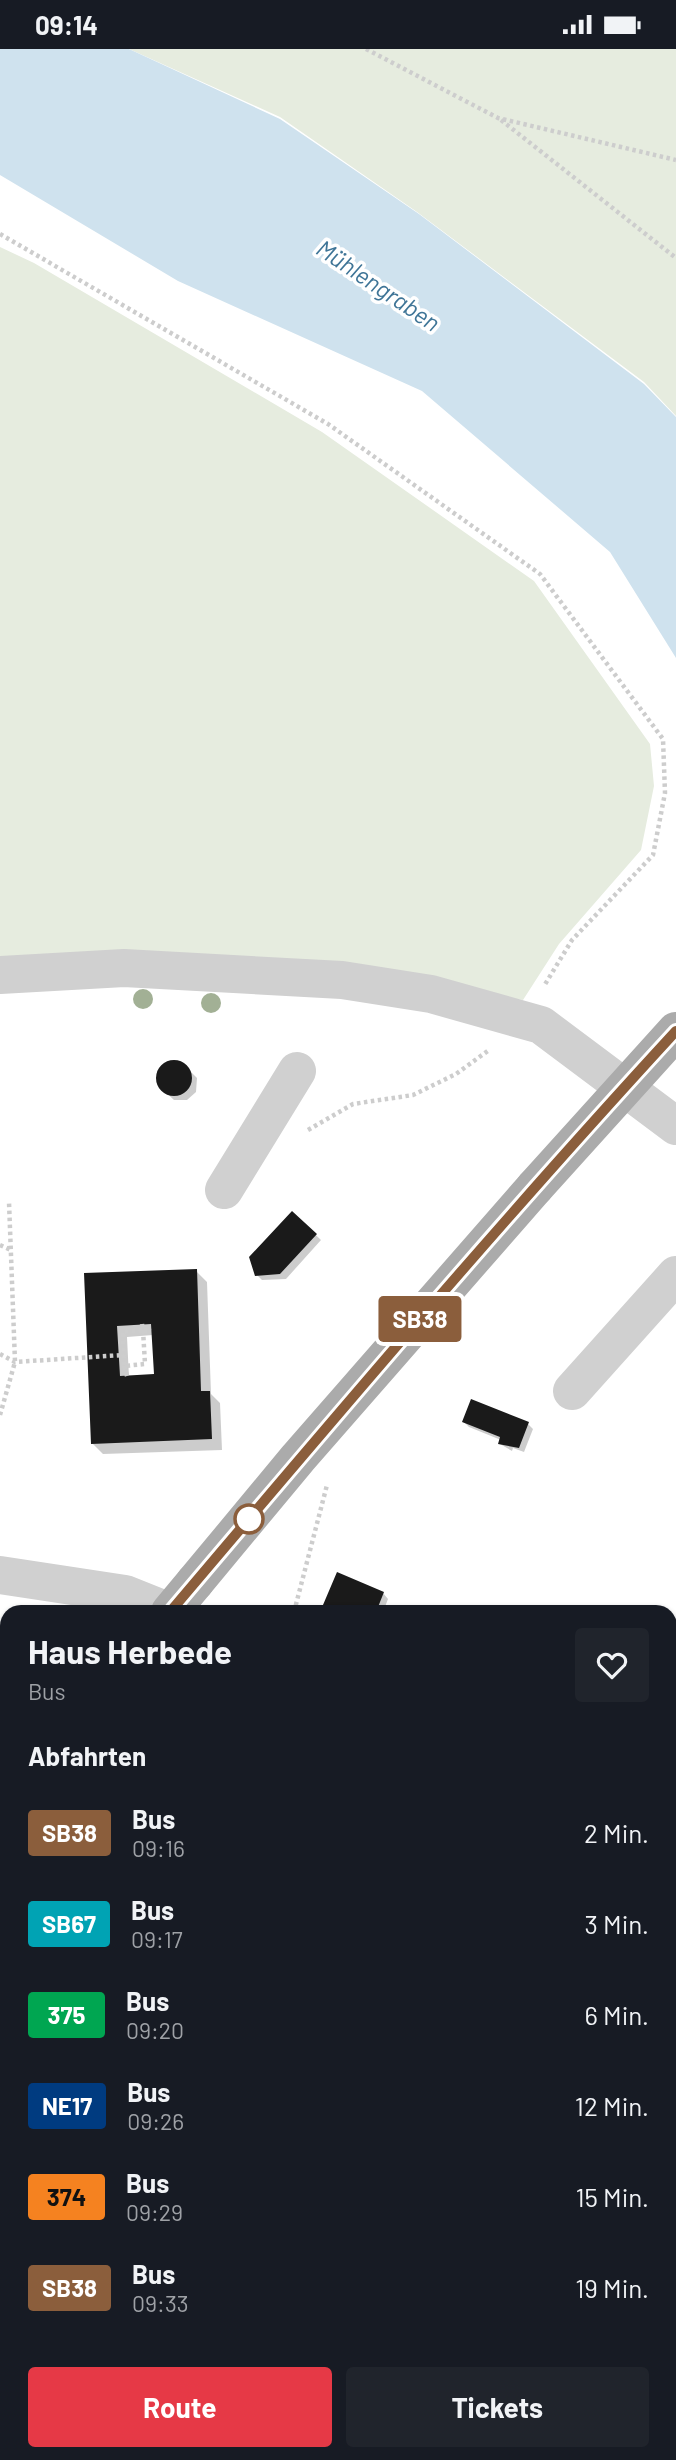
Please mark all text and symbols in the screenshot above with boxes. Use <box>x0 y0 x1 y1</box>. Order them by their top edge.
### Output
text: 09:14 <box>35 9 98 40</box>
water label: Mühlengraben <box>311 233 446 337</box>
line badge: SB38 <box>371 1296 469 1342</box>
text: SB38 <box>392 1304 448 1333</box>
unlabelled marker <box>234 1504 264 1534</box>
button: heart <box>575 1628 649 1702</box>
text: Haus Herbede <box>28 1631 232 1671</box>
text: Bus <box>28 1677 66 1705</box>
text: Abfahrten <box>28 1740 146 1771</box>
text: Bus <box>132 1803 175 1834</box>
text: 2 Min. <box>584 1817 649 1848</box>
text: SB38 <box>42 1818 97 1847</box>
text: 09:16 <box>132 1834 185 1862</box>
text: Bus <box>131 1894 174 1925</box>
text: 3 Min. <box>584 1908 649 1939</box>
text: SB67 <box>42 1909 96 1938</box>
text: 09:17 <box>131 1925 183 1953</box>
text: Bus <box>126 1985 169 2016</box>
text: 6 Min. <box>584 1999 649 2030</box>
text: 375 <box>48 2000 85 2029</box>
text: 09:20 <box>126 2016 184 2044</box>
text: Bus <box>127 2076 170 2107</box>
text: 12 Min. <box>575 2090 649 2121</box>
text: NE17 <box>42 2091 92 2120</box>
text: 09:26 <box>127 2107 184 2135</box>
text: Bus <box>126 2167 169 2198</box>
text: 15 Min. <box>575 2181 649 2212</box>
text: 374 <box>47 2182 86 2211</box>
text: 09:29 <box>126 2198 183 2226</box>
text: Bus <box>132 2258 175 2289</box>
text: 19 Min. <box>575 2272 649 2303</box>
text: SB38 <box>42 2273 97 2302</box>
text: 09:33 <box>132 2289 189 2317</box>
button: Route <box>28 2367 332 2447</box>
button: Tickets <box>346 2367 649 2447</box>

